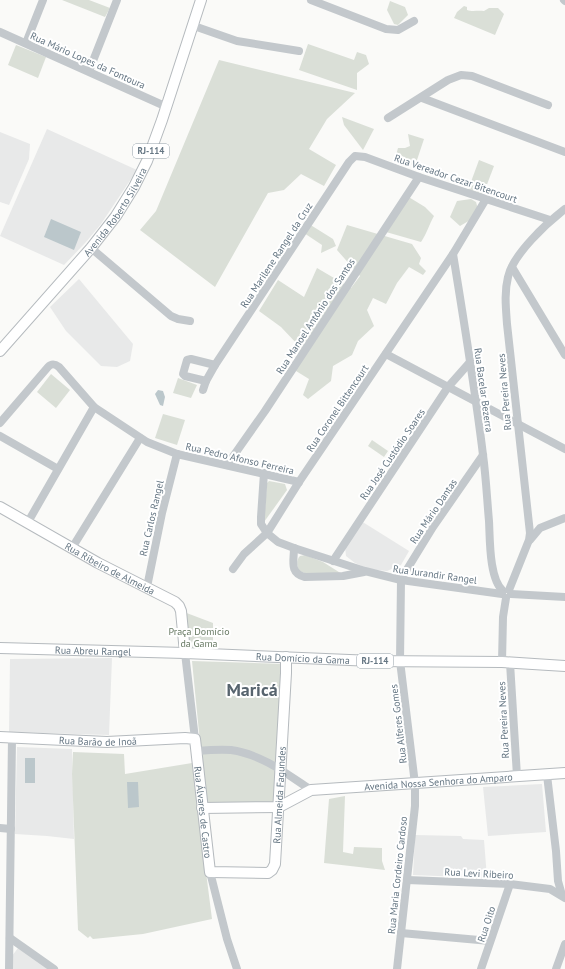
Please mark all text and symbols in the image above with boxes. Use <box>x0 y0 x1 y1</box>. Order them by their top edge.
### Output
street label: Rua Mário Lopes da Fontoura <box>28 29 147 92</box>
road number: RJ-114 <box>133 144 169 158</box>
street label: Rua Vereador Cezar Bitencourt <box>393 151 520 206</box>
street label: Avenida Roberto Silveira <box>81 165 150 259</box>
street label: Rua Marilene Rangel da Cruz <box>237 200 315 310</box>
street label: Rua Manoel Antônio dos Santos <box>273 256 358 377</box>
street label: Rua Bacelar Bezerra <box>471 347 496 433</box>
street label: Rua Pereira Neves <box>495 353 514 431</box>
street label: Rua Coronel Bittencourt <box>303 362 372 454</box>
street label: Rua José Custódio Soares <box>357 406 428 502</box>
street label: Rua Pedro Afonso Ferreira <box>184 440 295 477</box>
street label: Rua Mário Dantas <box>407 476 460 546</box>
street label: Rua Carlos Rangel <box>136 479 167 557</box>
street label: Rua Ribeiro de Almeida <box>62 539 157 598</box>
street label: Rua Jurandir Rangel <box>392 562 478 587</box>
park label: Praça Domício da Gama <box>169 625 230 650</box>
street label: Rua Abreu Rangel <box>55 643 131 659</box>
street label: Rua Domício da Gama <box>256 650 350 667</box>
road number: RJ-114 <box>357 654 393 668</box>
district label: Maricá <box>226 678 278 701</box>
street label: Rua Pereira Neves <box>495 681 512 759</box>
street label: Rua Alferes Gomes <box>387 684 410 764</box>
street label: Rua Barão de Inoã <box>59 734 137 749</box>
street label: Rua Almeida Fagundes <box>270 746 289 844</box>
street label: Rua Álvares de Castro <box>191 766 214 859</box>
street label: Avenida Nossa Senhora do Amparo <box>364 771 513 793</box>
street label: Rua Maria Cordeiro Cardoso <box>385 816 410 935</box>
street label: Rua Levi Ribeiro <box>444 865 514 882</box>
street label: Rua Oito <box>475 905 498 944</box>

